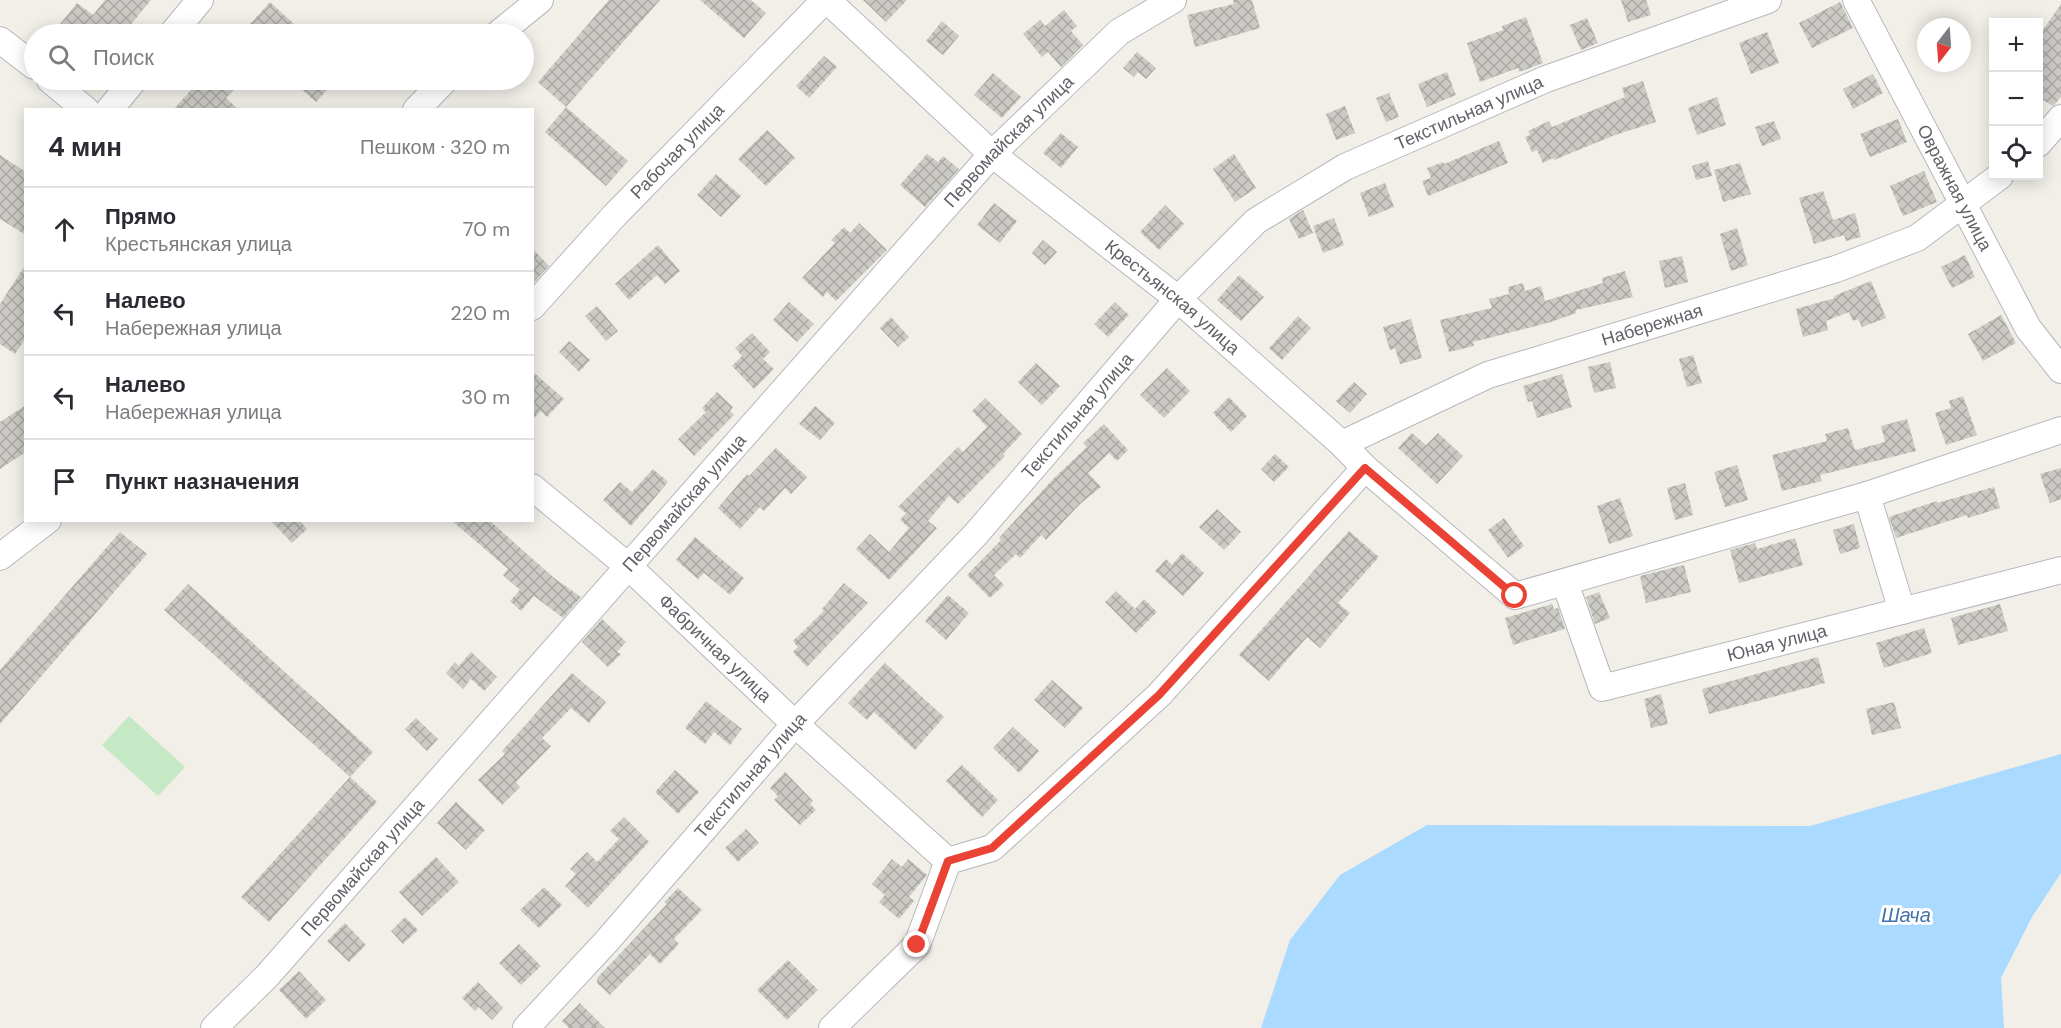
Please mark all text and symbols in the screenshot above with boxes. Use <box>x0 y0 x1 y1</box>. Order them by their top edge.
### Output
north arrow <box>1917 18 1971 72</box>
map controls <box>1989 18 2043 180</box>
button: + <box>1989 18 2043 72</box>
search box <box>24 24 534 90</box>
icon: search <box>45 41 78 74</box>
text: Поиск <box>93 43 154 72</box>
street label: Первомайская улица <box>938 69 1079 212</box>
street label: Текстильная улица <box>1391 69 1548 156</box>
button: − <box>1989 72 2043 126</box>
street label: Рабочая улица <box>625 98 730 204</box>
street label: Овражная улица <box>1911 120 1998 256</box>
button: locate <box>1989 126 2043 180</box>
text: 4 мин <box>48 130 122 164</box>
text: Пешком · 320 m <box>360 134 510 160</box>
text: Прямо <box>105 202 176 231</box>
icon: ahead <box>48 213 81 246</box>
text: 70 m <box>463 216 510 242</box>
text: Крестьянская улица <box>105 231 292 257</box>
street label: Крестьянская улица <box>1100 234 1246 361</box>
text: Налево <box>105 286 186 315</box>
icon: left <box>48 297 81 330</box>
street label: Набережная <box>1598 298 1706 352</box>
text: 220 m <box>450 300 510 326</box>
text: Набережная улица <box>105 315 282 341</box>
street label: Текстильная улица <box>1016 347 1139 484</box>
text: Налево <box>105 370 186 399</box>
icon: left <box>48 381 81 414</box>
text: 30 m <box>461 384 510 410</box>
text: Набережная улица <box>105 399 282 425</box>
street label: Первомайская улица <box>617 428 752 577</box>
icon: arrive <box>48 465 81 498</box>
text: Пункт назначения <box>105 467 300 496</box>
route start <box>1501 582 1527 608</box>
street label: Фабричная улица <box>653 589 777 708</box>
street label: Юная улица <box>1724 618 1830 667</box>
street label: Текстильная улица <box>689 707 812 843</box>
street label: Первомайская улица <box>295 793 431 941</box>
water label: Шача <box>1881 902 1931 928</box>
route end <box>903 931 929 957</box>

